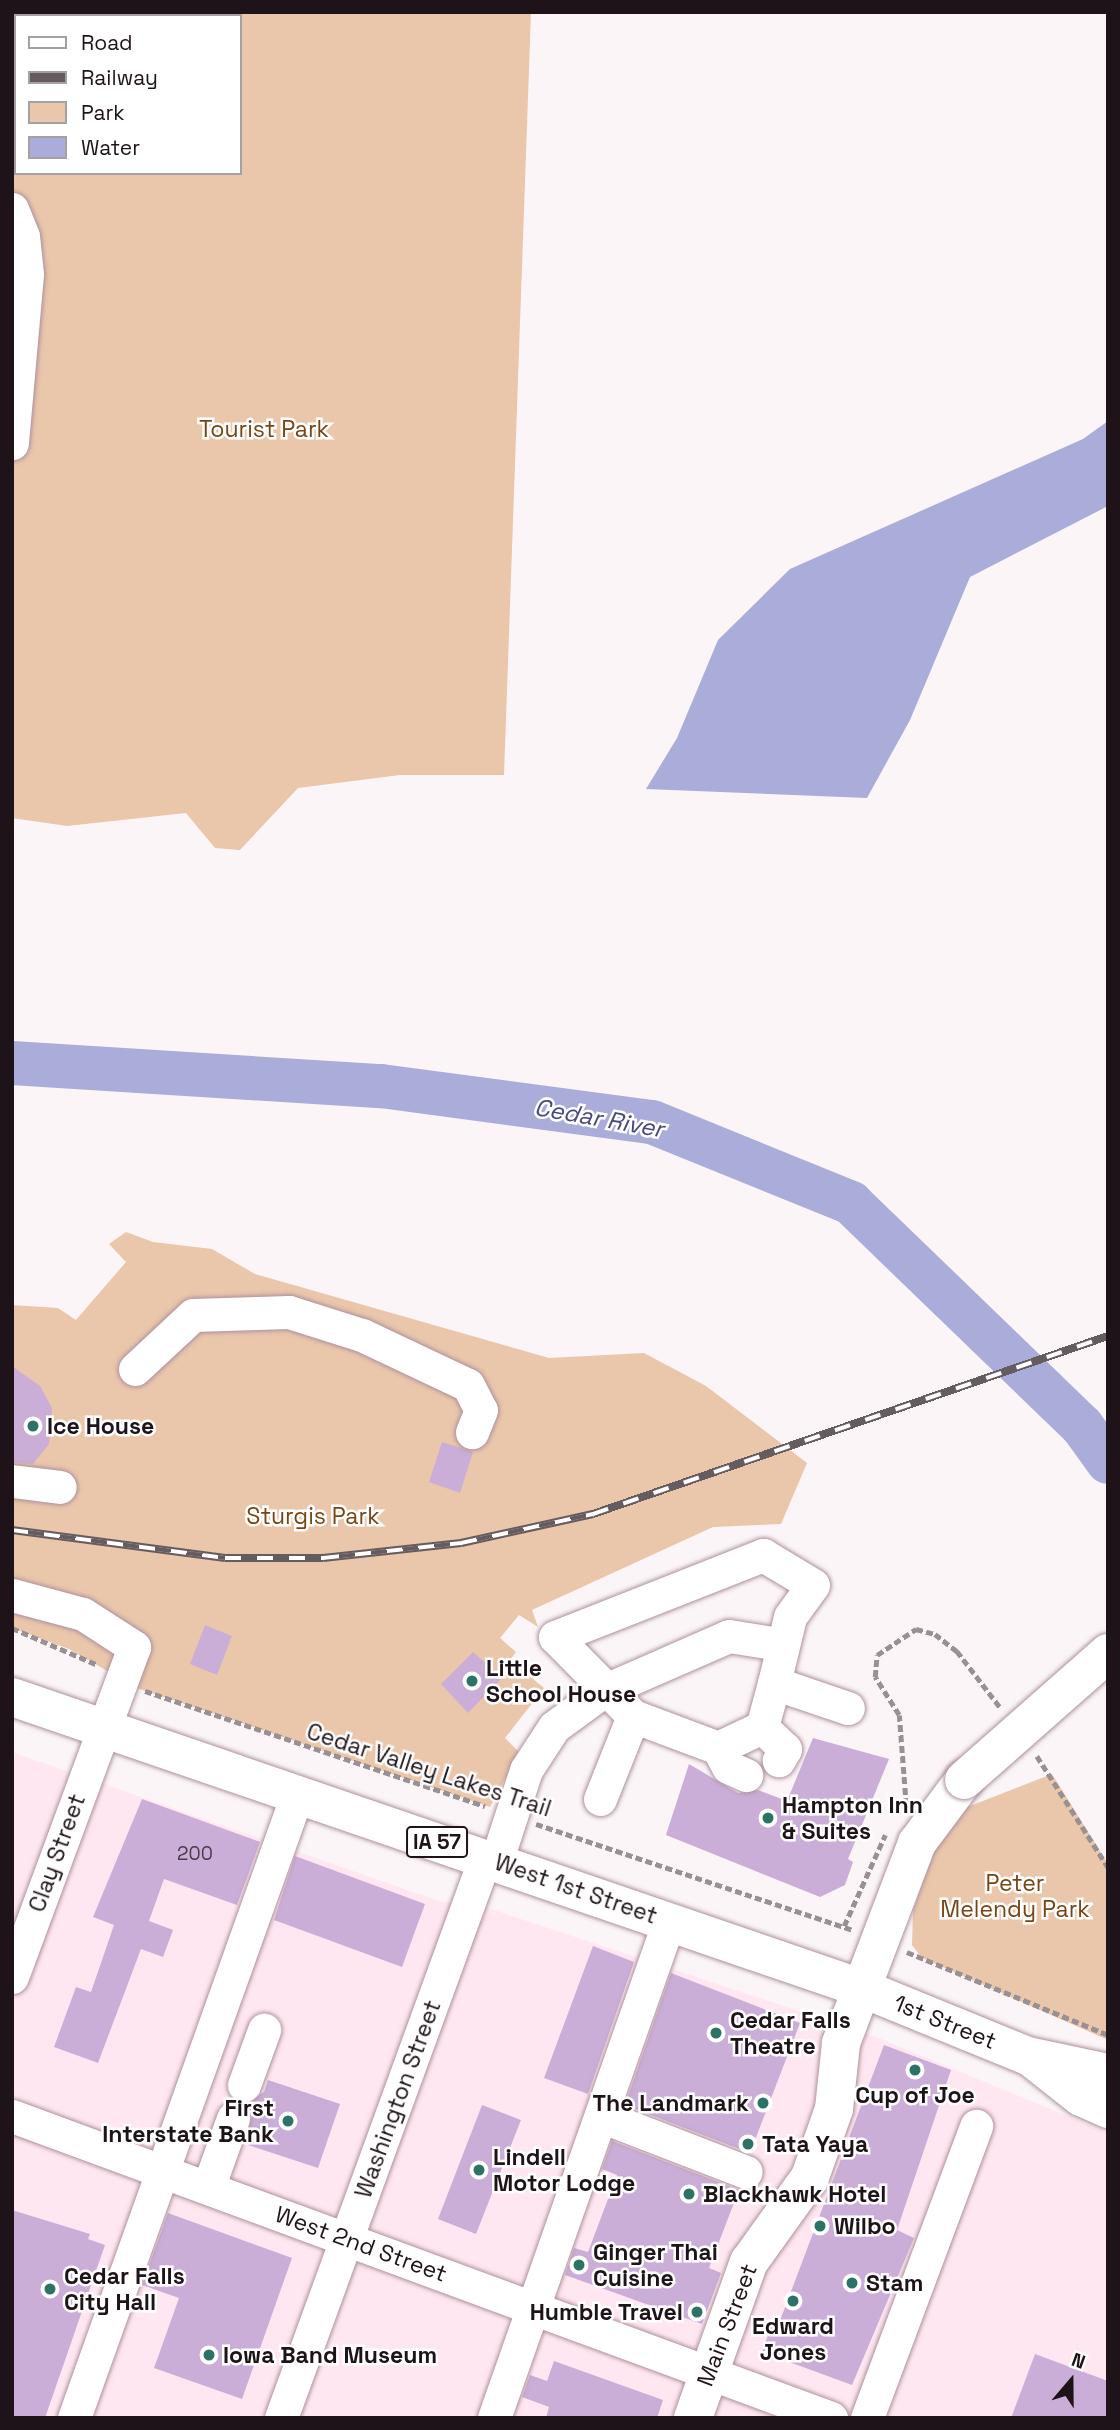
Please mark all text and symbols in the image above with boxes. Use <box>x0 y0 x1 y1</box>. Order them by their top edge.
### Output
legend <box>14 14 242 175</box>
text: Road <box>81 29 133 56</box>
text: Railway <box>81 64 158 91</box>
text: Park <box>81 99 125 126</box>
text: Water <box>81 134 140 161</box>
park label: Tourist Park <box>199 415 329 443</box>
water label: Cedar River <box>532 1092 666 1144</box>
place label: Ice House <box>47 1412 154 1440</box>
marker: Ice House <box>25 1418 41 1434</box>
park label: Sturgis Park <box>246 1502 380 1530</box>
place label: Little School House <box>486 1654 636 1708</box>
marker: Little School House <box>464 1673 480 1689</box>
street label: Cedar Valley Lakes Trail <box>303 1717 555 1823</box>
street label: Clay Street <box>23 1790 91 1916</box>
place label: Hampton Inn & Suites <box>782 1791 923 1845</box>
marker: Hampton Inn & Suites <box>760 1810 776 1826</box>
road number: IA 57 <box>406 1825 468 1860</box>
house number: 200 <box>177 1843 213 1865</box>
street label: West 1st Street <box>491 1848 661 1930</box>
park label: Peter Melendy Park <box>940 1869 1090 1923</box>
street label: 1st Street <box>890 1989 1000 2055</box>
street label: Washington Street <box>349 1996 447 2202</box>
place label: Cedar Falls Theatre <box>730 2006 851 2060</box>
marker: Cedar Falls Theatre <box>708 2025 724 2041</box>
marker: Cup of Joe <box>907 2062 923 2078</box>
place label: Cup of Joe <box>855 2081 975 2109</box>
place label: The Landmark <box>593 2089 749 2117</box>
place label: First Interstate Bank <box>102 2094 274 2148</box>
marker: The Landmark <box>755 2095 771 2111</box>
marker: First Interstate Bank <box>280 2113 296 2129</box>
place label: Tata Yaya <box>762 2130 868 2158</box>
marker: Tata Yaya <box>740 2136 756 2152</box>
place label: Lindell Motor Lodge <box>493 2143 635 2197</box>
marker: Lindell Motor Lodge <box>471 2162 487 2178</box>
place label: Blackhawk Hotel <box>703 2180 886 2208</box>
marker: Blackhawk Hotel <box>681 2186 697 2202</box>
street label: West 2nd Street <box>271 2200 451 2288</box>
place label: Wilbo <box>834 2212 896 2240</box>
marker: Wilbo <box>812 2218 828 2234</box>
place label: Ginger Thai Cuisine <box>593 2238 719 2292</box>
marker: Ginger Thai Cuisine <box>571 2257 587 2273</box>
street label: Main Street <box>691 2260 763 2390</box>
place label: Cedar Falls City Hall <box>64 2262 185 2316</box>
place label: Stam <box>866 2269 923 2297</box>
marker: Stam <box>844 2275 860 2291</box>
marker: Cedar Falls City Hall <box>42 2281 58 2297</box>
marker: Edward Jones <box>785 2293 801 2309</box>
place label: Humble Travel <box>529 2298 683 2326</box>
marker: Humble Travel <box>689 2304 705 2320</box>
place label: Edward Jones <box>752 2312 834 2366</box>
place label: Iowa Band Museum <box>223 2341 437 2369</box>
north arrow <box>1036 2346 1106 2416</box>
marker: Iowa Band Museum <box>201 2347 217 2363</box>
text: N <box>1068 2347 1089 2375</box>

